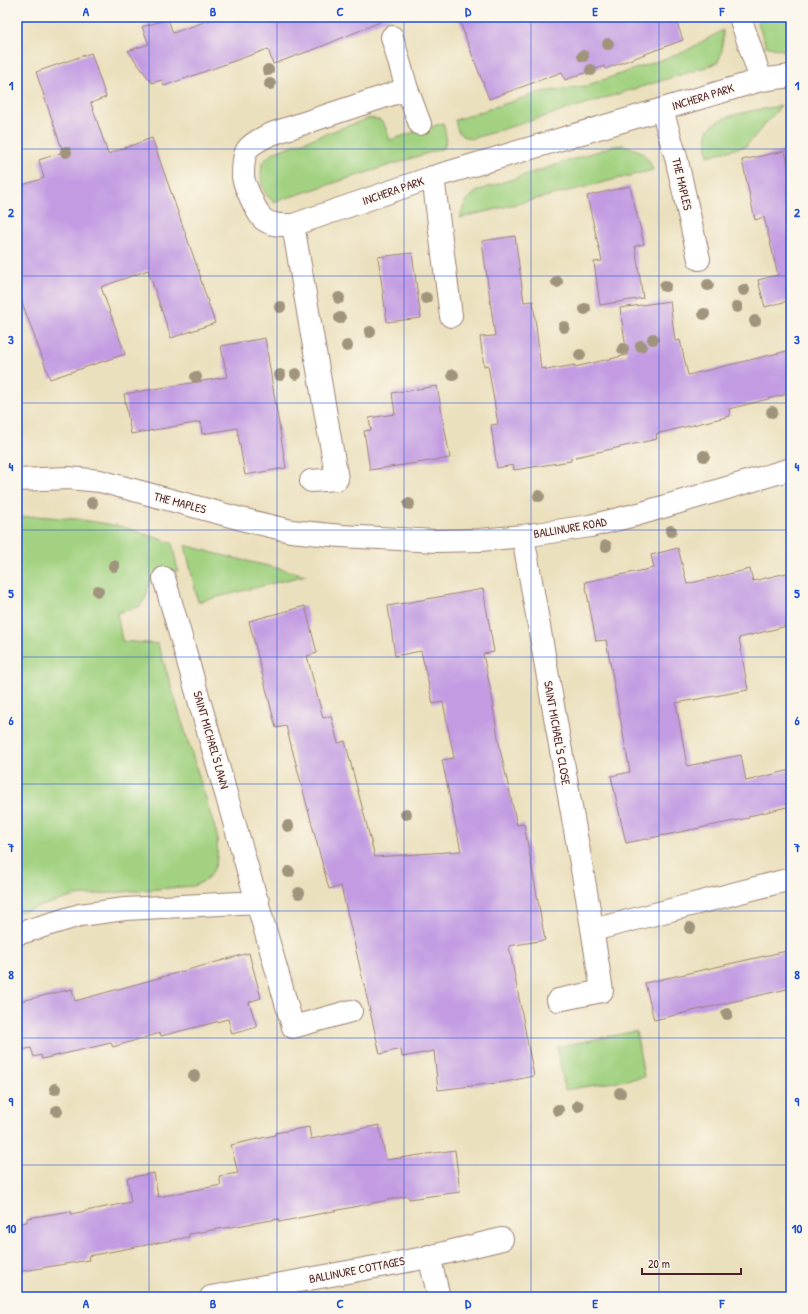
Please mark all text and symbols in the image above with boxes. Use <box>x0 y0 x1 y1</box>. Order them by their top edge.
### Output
text: A <box>83 2 90 20</box>
text: B <box>210 2 217 20</box>
text: C <box>336 2 344 20</box>
text: D <box>465 2 472 20</box>
text: E <box>592 2 598 20</box>
text: F <box>719 2 726 20</box>
text: 1 <box>9 76 14 94</box>
text: 1 <box>795 76 800 94</box>
street label: INCHERA PARK <box>670 79 737 114</box>
street label: THE MAPLES <box>668 156 697 212</box>
street label: INCHERA PARK <box>360 172 427 209</box>
text: 2 <box>8 203 15 221</box>
text: 2 <box>794 203 801 221</box>
text: 3 <box>8 330 14 348</box>
text: 3 <box>794 330 800 348</box>
text: 4 <box>9 457 14 475</box>
text: 4 <box>795 457 800 475</box>
street label: THE MAPLES <box>152 487 209 518</box>
street label: BALLINURE ROAD <box>532 513 608 542</box>
text: 5 <box>8 584 14 602</box>
text: 5 <box>794 584 800 602</box>
street label: SAINT MICHAEL'S CLOSE <box>540 679 575 787</box>
street label: SAINT MICHAEL'S LAWN <box>189 689 234 791</box>
text: 6 <box>8 711 14 729</box>
text: 6 <box>794 711 800 729</box>
text: 7 <box>7 838 15 856</box>
text: 7 <box>793 838 801 856</box>
text: 8 <box>8 965 14 983</box>
text: 8 <box>794 965 800 983</box>
text: 9 <box>9 1092 14 1110</box>
text: 9 <box>795 1092 800 1110</box>
text: 10 <box>6 1219 16 1237</box>
text: 10 <box>792 1219 802 1237</box>
scale bar <box>642 1250 741 1276</box>
street label: BALLINURE COTTAGES <box>308 1252 407 1287</box>
text: 20 m <box>648 1255 670 1272</box>
text: A <box>83 1294 90 1312</box>
text: B <box>210 1294 217 1312</box>
text: C <box>336 1294 344 1312</box>
text: D <box>465 1294 472 1312</box>
text: E <box>592 1294 598 1312</box>
text: F <box>719 1294 726 1312</box>

